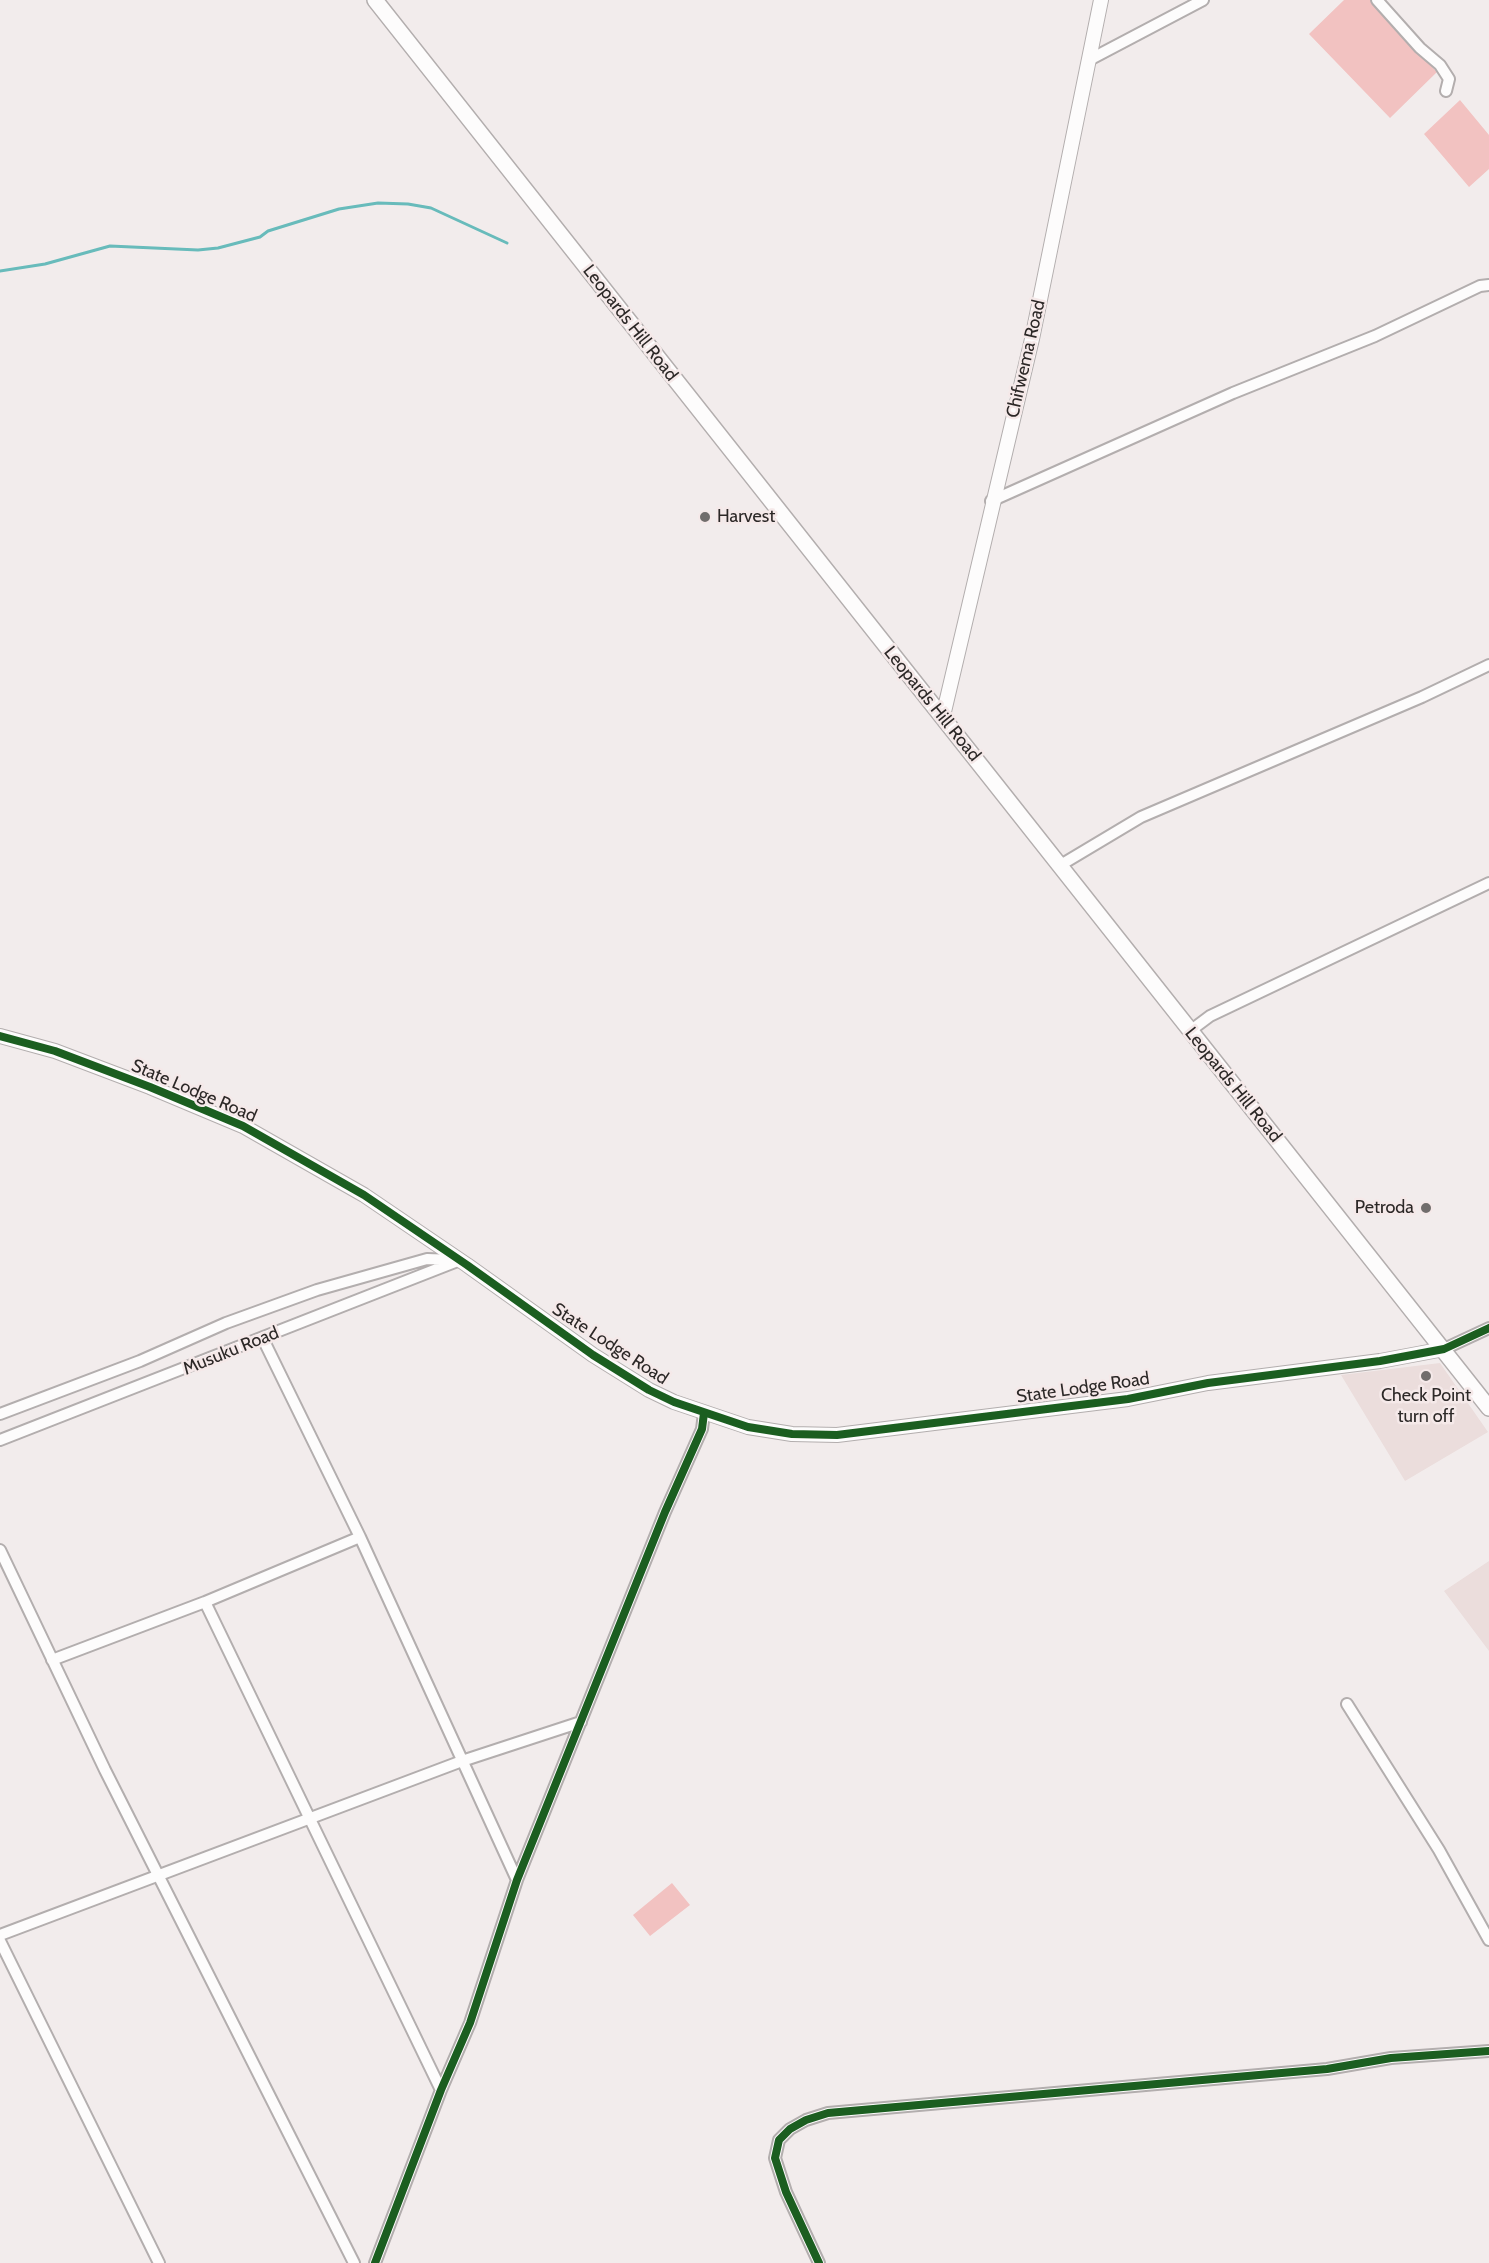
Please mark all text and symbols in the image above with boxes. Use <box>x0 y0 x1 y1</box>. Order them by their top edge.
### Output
street label: Leopards Hill Road <box>578 261 682 385</box>
street label: Chifwema Road <box>1002 298 1050 420</box>
place label: Harvest <box>717 506 775 528</box>
marker: Harvest <box>698 510 712 524</box>
street label: Leopards Hill Road <box>879 642 985 766</box>
street label: Leopards Hill Road <box>1180 1023 1286 1147</box>
street label: State Lodge Road <box>128 1055 260 1127</box>
place label: Petroda <box>1355 1197 1414 1219</box>
marker: Petroda <box>1419 1201 1433 1215</box>
street label: State Lodge Road <box>548 1298 672 1390</box>
street label: Musuku Road <box>180 1322 282 1380</box>
street label: State Lodge Road <box>1015 1368 1151 1408</box>
marker: Check Point turn off <box>1419 1369 1433 1383</box>
place label: Check Point turn off <box>1381 1385 1471 1428</box>

